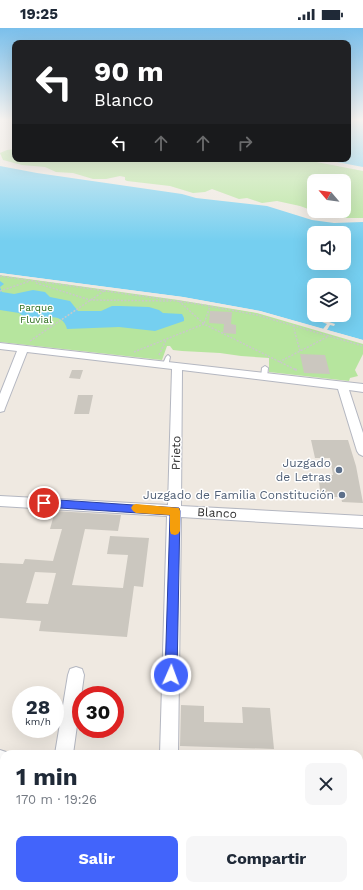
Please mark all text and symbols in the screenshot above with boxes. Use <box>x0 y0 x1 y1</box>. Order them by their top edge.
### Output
text: 19:25 <box>20 5 58 23</box>
text: 90 m <box>94 55 164 88</box>
icon: left <box>28 56 80 108</box>
text: Blanco <box>94 89 153 110</box>
icon: left <box>108 132 130 154</box>
icon: ahead <box>150 132 172 154</box>
icon: ahead <box>192 132 214 154</box>
icon: right <box>234 132 256 154</box>
north arrow <box>307 174 351 218</box>
map controls <box>307 174 351 322</box>
button: sound <box>307 226 351 270</box>
button: layers <box>307 278 351 322</box>
park label: Parque Fluvial <box>19 302 53 325</box>
street label: Prieto <box>169 436 183 470</box>
place label: Juzgado de Letras <box>276 456 331 484</box>
marker: Juzgado de Letras <box>334 465 344 475</box>
pin <box>27 486 61 520</box>
place label: Juzgado de Familia Constitución <box>143 488 334 502</box>
marker: Juzgado de Familia Constitución <box>337 490 347 500</box>
icon: arrive <box>33 492 55 514</box>
street label: Blanco <box>197 505 237 521</box>
position arrow <box>150 654 192 696</box>
speed limit sign: 30 <box>72 686 124 738</box>
text: 28 <box>26 695 50 719</box>
text: km/h <box>25 716 51 727</box>
text: 1 min <box>16 763 78 791</box>
button: close <box>305 763 347 805</box>
text: 170 m · 19:26 <box>16 792 97 807</box>
button: Salir <box>16 836 178 882</box>
button: Compartir <box>186 836 347 882</box>

